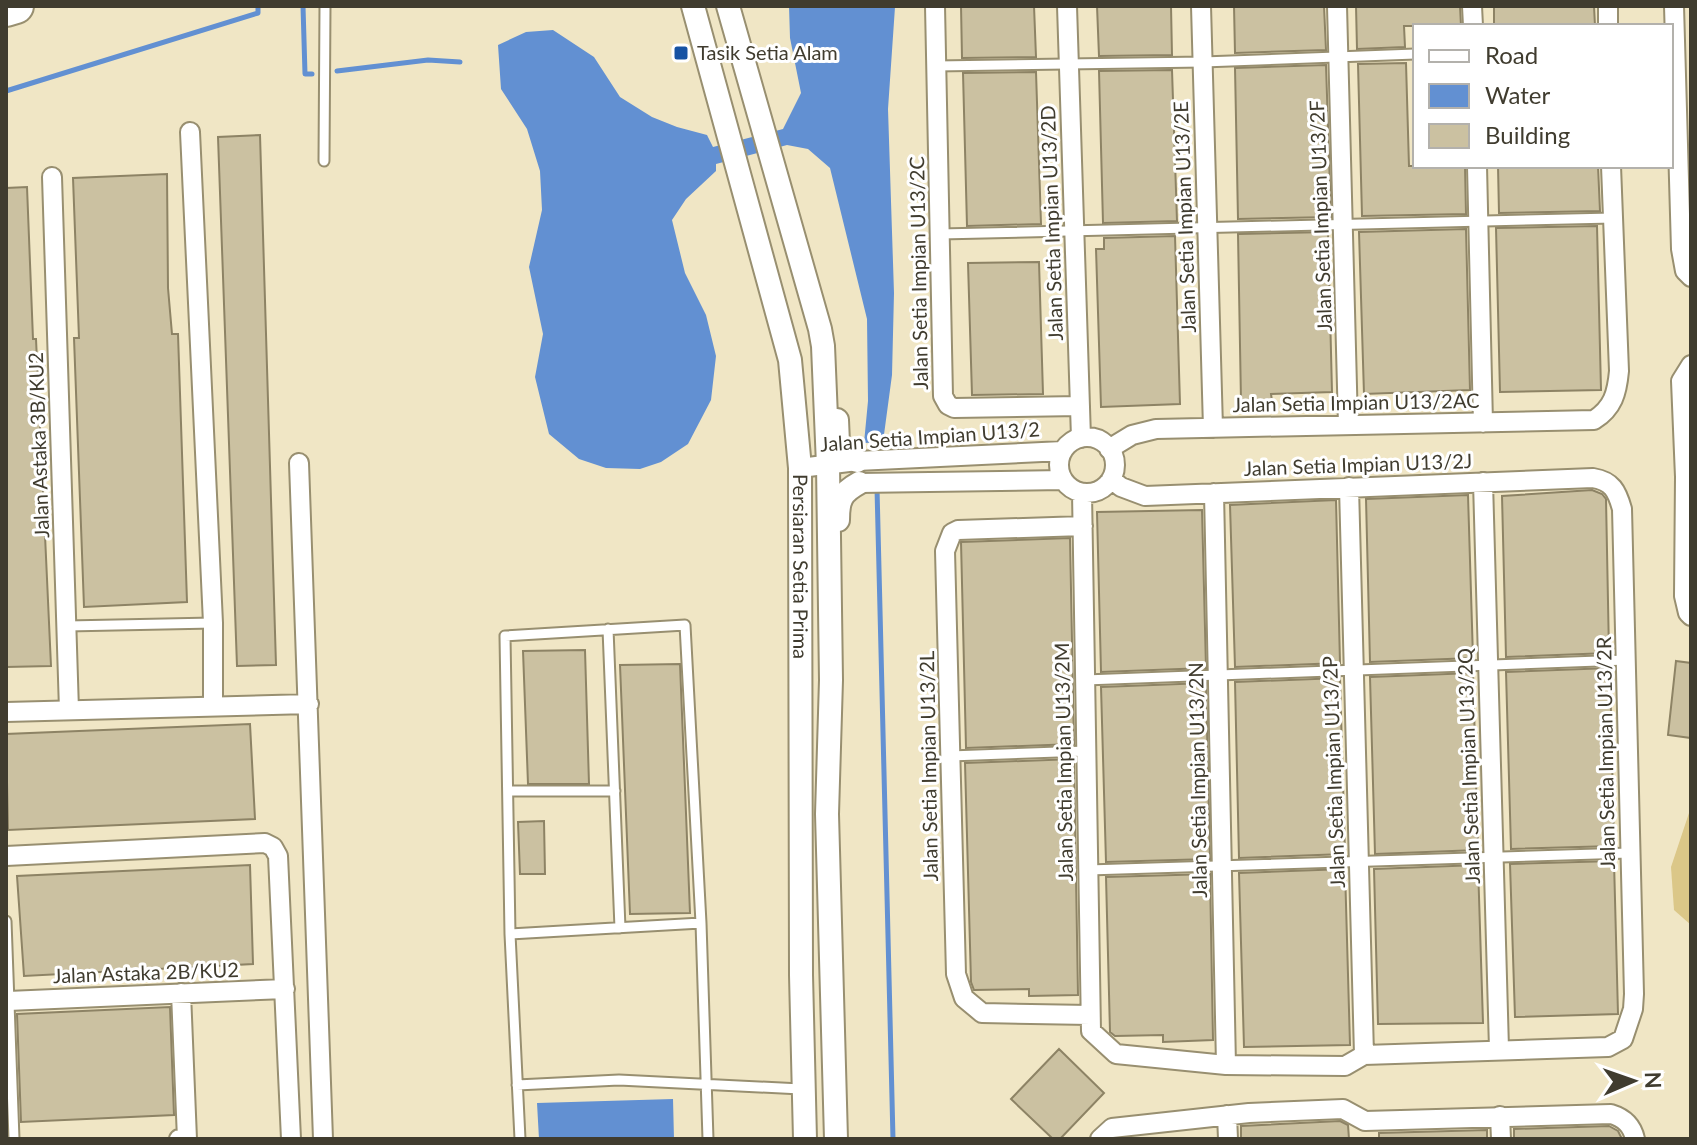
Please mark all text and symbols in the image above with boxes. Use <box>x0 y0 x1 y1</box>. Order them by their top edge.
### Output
legend <box>1413 24 1673 168</box>
place label: Tasik Setia Alam <box>697 40 838 64</box>
text: Road <box>1485 40 1538 69</box>
marker: Tasik Setia Alam <box>672 44 690 62</box>
text: Water <box>1485 80 1550 109</box>
street label: Jalan Setia Impian U13/2F <box>1304 100 1336 332</box>
street label: Jalan Setia Impian U13/2E <box>1168 101 1200 333</box>
street label: Jalan Setia Impian U13/2D <box>1035 105 1067 341</box>
text: Building <box>1485 120 1570 149</box>
street label: Jalan Setia Impian U13/2C <box>904 156 932 390</box>
street label: Jalan Astaka 3B/KU2 <box>23 352 53 538</box>
street label: Jalan Setia Impian U13/2AC <box>1232 388 1480 416</box>
street label: Jalan Setia Impian U13/2 <box>819 416 1041 456</box>
street label: Jalan Setia Impian U13/2J <box>1243 448 1473 480</box>
street label: Persiaran Setia Prima <box>789 474 813 659</box>
street label: Jalan Setia Impian U13/2R <box>1591 636 1619 870</box>
street label: Jalan Setia Impian U13/2M <box>1049 642 1077 882</box>
street label: Jalan Setia Impian U13/2Q <box>1452 648 1484 885</box>
street label: Jalan Setia Impian U13/2L <box>914 651 942 881</box>
street label: Jalan Setia Impian U13/2P <box>1317 656 1349 889</box>
street label: Jalan Setia Impian U13/2N <box>1183 662 1211 898</box>
street label: Jalan Astaka 2B/KU2 <box>53 957 239 987</box>
north arrow <box>1593 1041 1673 1121</box>
text: N <box>1640 1071 1667 1089</box>

